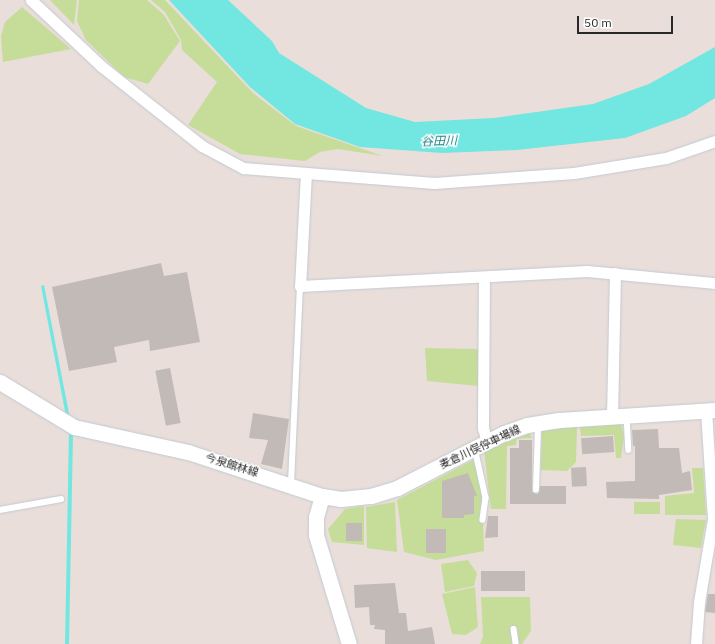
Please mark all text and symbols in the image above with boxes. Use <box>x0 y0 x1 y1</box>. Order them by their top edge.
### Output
scale bar <box>579 8 675 34</box>
text: 50 m <box>584 15 612 30</box>
water label: 谷田川 <box>421 133 457 149</box>
street label: 麦倉川俣停車場線 <box>437 422 523 472</box>
street label: 今泉館林線 <box>204 451 260 479</box>

